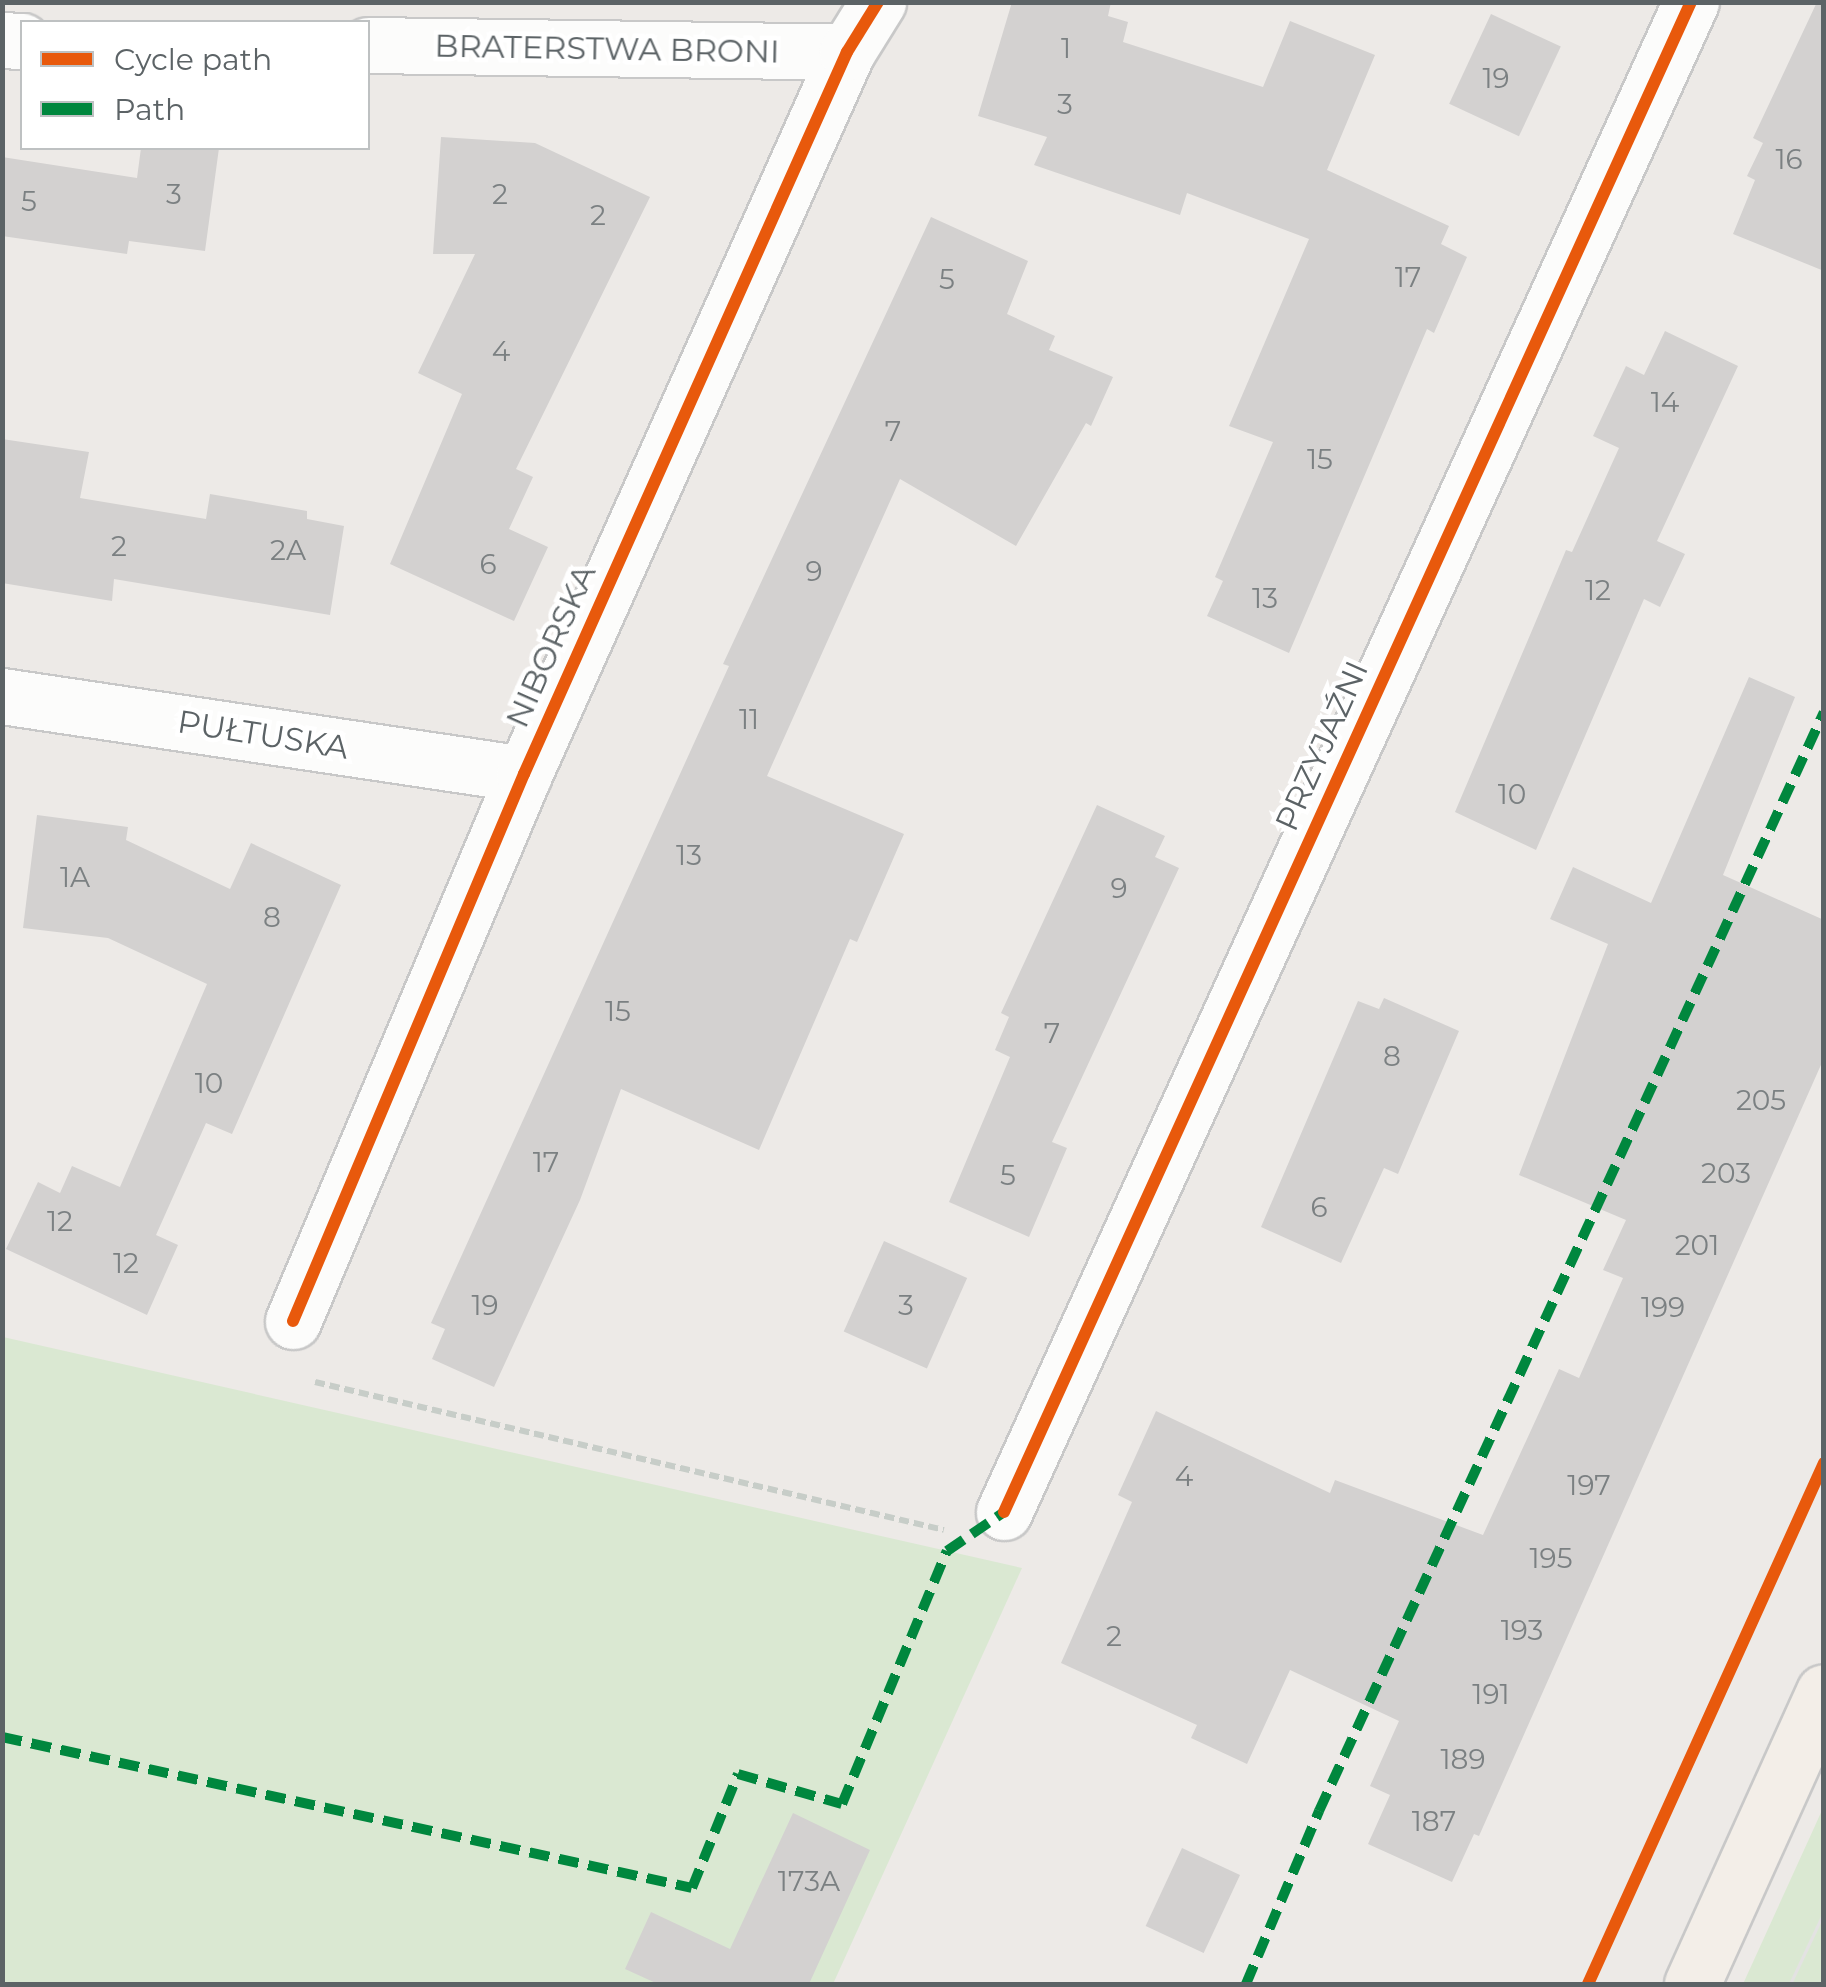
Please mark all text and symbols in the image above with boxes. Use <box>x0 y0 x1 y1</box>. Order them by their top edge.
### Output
legend <box>20 20 370 150</box>
street label: BRATERSTWA BRONI <box>434 27 780 71</box>
house number: 1 <box>1061 31 1071 65</box>
text: Cycle path <box>114 41 272 78</box>
house number: 19 <box>1482 61 1510 95</box>
house number: 3 <box>1057 87 1073 121</box>
text: Path <box>114 91 185 128</box>
house number: 16 <box>1775 142 1803 176</box>
house number: 3 <box>166 177 182 211</box>
house number: 2 <box>492 177 508 211</box>
house number: 5 <box>21 184 37 218</box>
house number: 2 <box>590 198 606 232</box>
house number: 17 <box>1395 260 1421 294</box>
house number: 5 <box>939 262 955 296</box>
house number: 4 <box>492 334 510 368</box>
house number: 14 <box>1651 385 1679 419</box>
house number: 7 <box>885 414 901 448</box>
house number: 15 <box>1307 442 1333 476</box>
house number: 2 <box>111 529 127 563</box>
house number: 2A <box>270 533 306 567</box>
house number: 6 <box>479 547 497 581</box>
house number: 9 <box>805 554 823 588</box>
street label: NIBORSKA <box>498 559 604 733</box>
house number: 12 <box>1585 573 1611 607</box>
house number: 13 <box>1252 581 1278 615</box>
street label: PRZYJAŹNI <box>1268 655 1376 837</box>
house number: 11 <box>739 702 759 736</box>
street label: PUŁTUSKA <box>175 703 351 767</box>
house number: 10 <box>1498 777 1526 811</box>
house number: 13 <box>676 838 702 872</box>
house number: 1A <box>60 860 90 894</box>
house number: 9 <box>1110 871 1128 905</box>
house number: 8 <box>263 900 281 934</box>
house number: 15 <box>605 994 631 1028</box>
house number: 7 <box>1044 1016 1060 1050</box>
house number: 8 <box>1383 1039 1401 1073</box>
house number: 10 <box>195 1066 223 1100</box>
house number: 205 <box>1736 1083 1786 1117</box>
house number: 17 <box>533 1145 559 1179</box>
house number: 203 <box>1701 1156 1751 1190</box>
house number: 5 <box>1000 1158 1016 1192</box>
house number: 6 <box>1310 1190 1328 1224</box>
house number: 12 <box>47 1204 73 1238</box>
house number: 201 <box>1675 1228 1719 1262</box>
house number: 12 <box>113 1246 139 1280</box>
house number: 19 <box>471 1288 499 1322</box>
house number: 3 <box>898 1288 914 1322</box>
house number: 199 <box>1641 1290 1685 1324</box>
house number: 4 <box>1175 1459 1193 1493</box>
house number: 197 <box>1567 1468 1611 1502</box>
house number: 195 <box>1529 1541 1573 1575</box>
house number: 193 <box>1501 1613 1543 1647</box>
house number: 2 <box>1106 1619 1122 1653</box>
house number: 191 <box>1472 1677 1510 1711</box>
house number: 189 <box>1440 1742 1486 1776</box>
house number: 187 <box>1412 1804 1456 1838</box>
house number: 173A <box>778 1864 840 1898</box>

